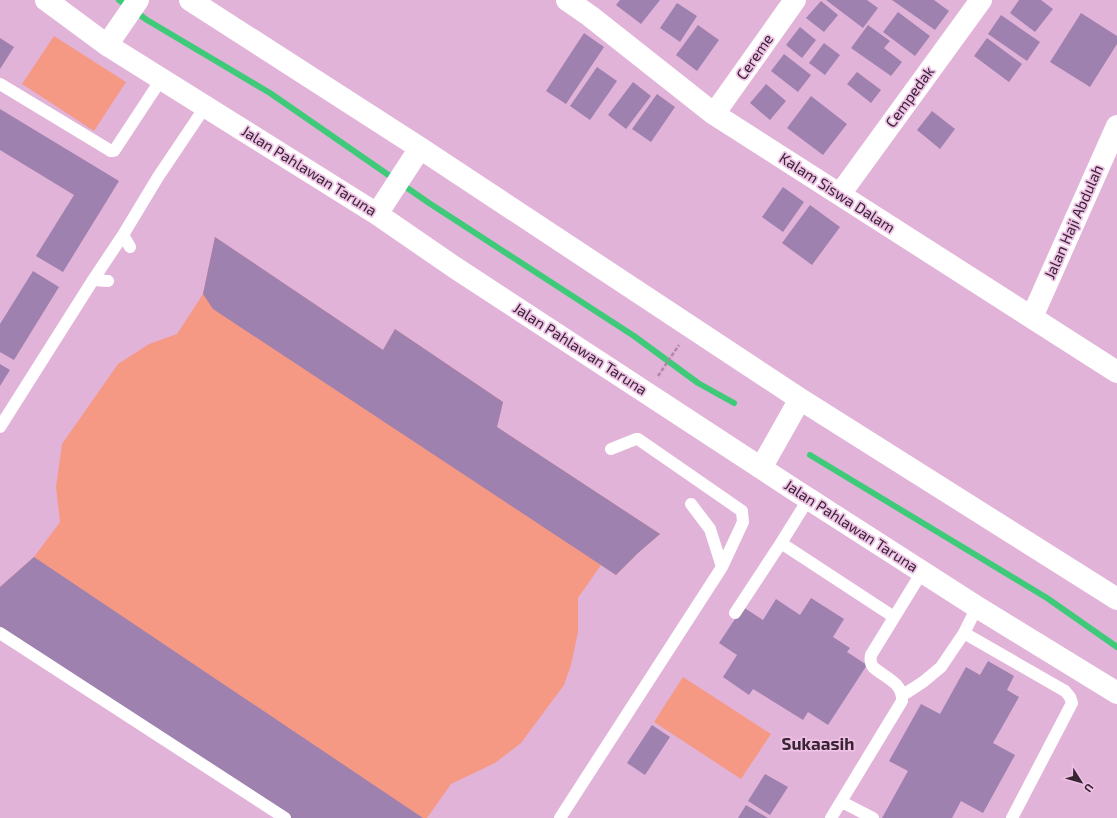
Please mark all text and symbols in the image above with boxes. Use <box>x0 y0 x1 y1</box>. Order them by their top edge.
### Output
street label: Cereme <box>732 30 776 83</box>
street label: Cempedak <box>881 62 938 130</box>
street label: Jalan Pahlawan Taruna <box>239 121 380 219</box>
street label: Kalam Siswa Dalam <box>776 148 899 236</box>
street label: Jalan Haji Abdulah <box>1040 162 1107 282</box>
street label: Jalan Pahlawan Taruna <box>510 298 651 398</box>
street label: Jalan Pahlawan Taruna <box>781 475 922 575</box>
district label: Sukaasih <box>782 733 854 753</box>
north arrow <box>1061 762 1101 802</box>
text: U <box>1082 781 1097 795</box>

